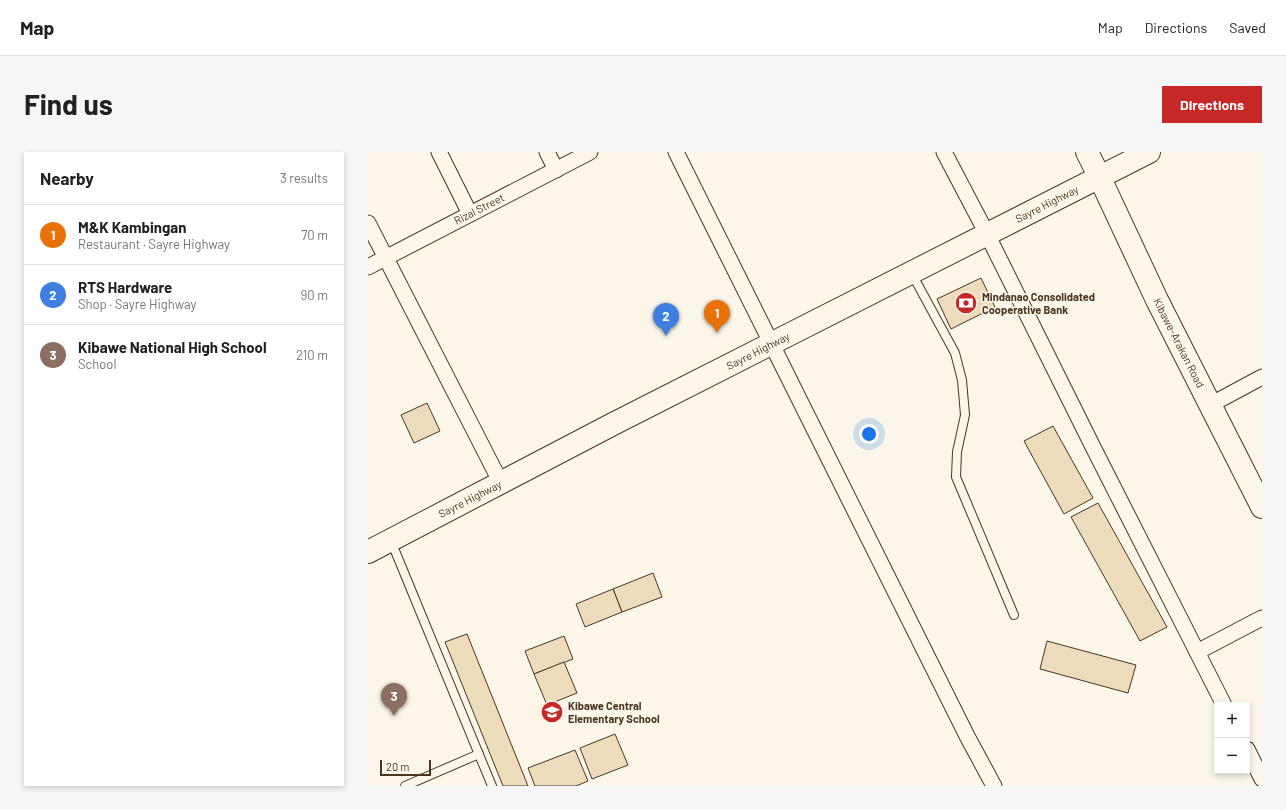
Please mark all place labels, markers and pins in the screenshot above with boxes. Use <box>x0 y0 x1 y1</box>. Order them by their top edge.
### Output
bank icon: Mindanao Consolidated Cooperative Bank <box>953 290 979 316</box>
place label: Mindanao Consolidated Cooperative Bank <box>982 290 1095 316</box>
pin: 1 <box>704 300 730 333</box>
pin: 2 <box>653 303 679 336</box>
pin: 3 <box>381 683 407 716</box>
school or university icon: Kibawe Central Elementary School <box>539 699 565 725</box>
place label: Kibawe Central Elementary School <box>568 699 660 725</box>

